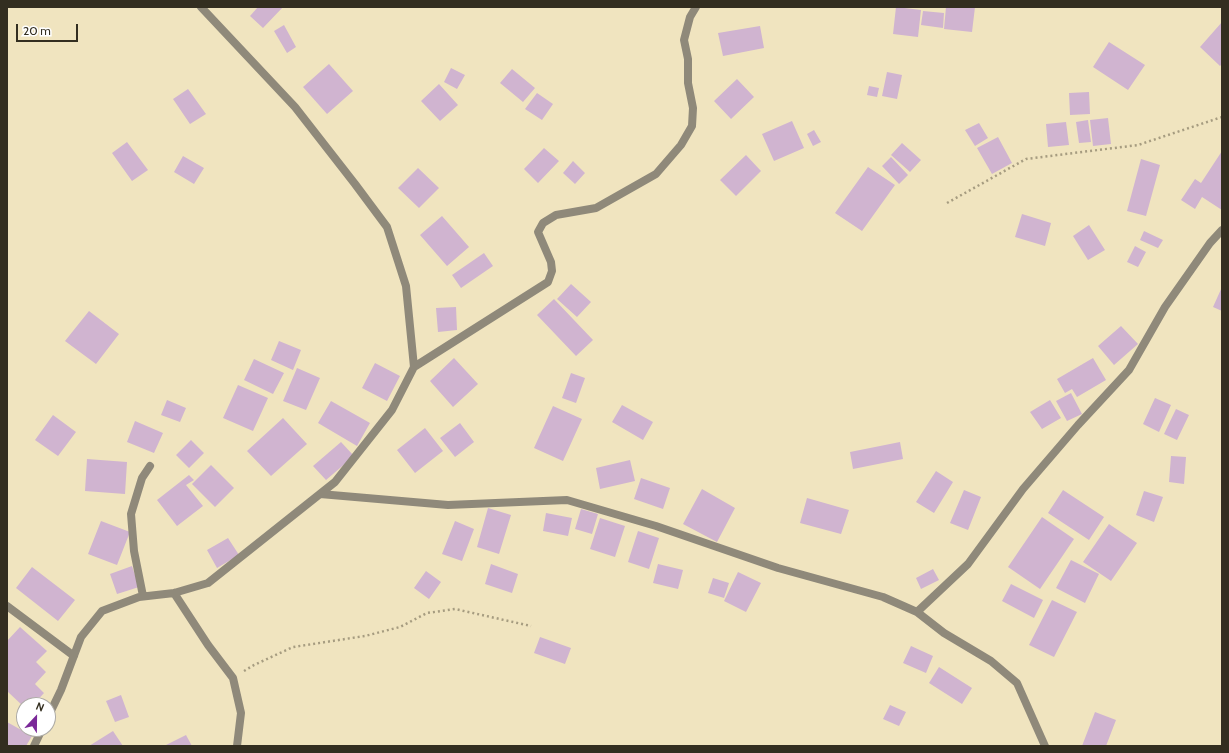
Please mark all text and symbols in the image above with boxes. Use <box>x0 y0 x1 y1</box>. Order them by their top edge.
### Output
scale bar <box>18 16 80 42</box>
text: 20 m <box>23 23 51 38</box>
north arrow <box>16 697 56 737</box>
text: N <box>34 699 46 715</box>

